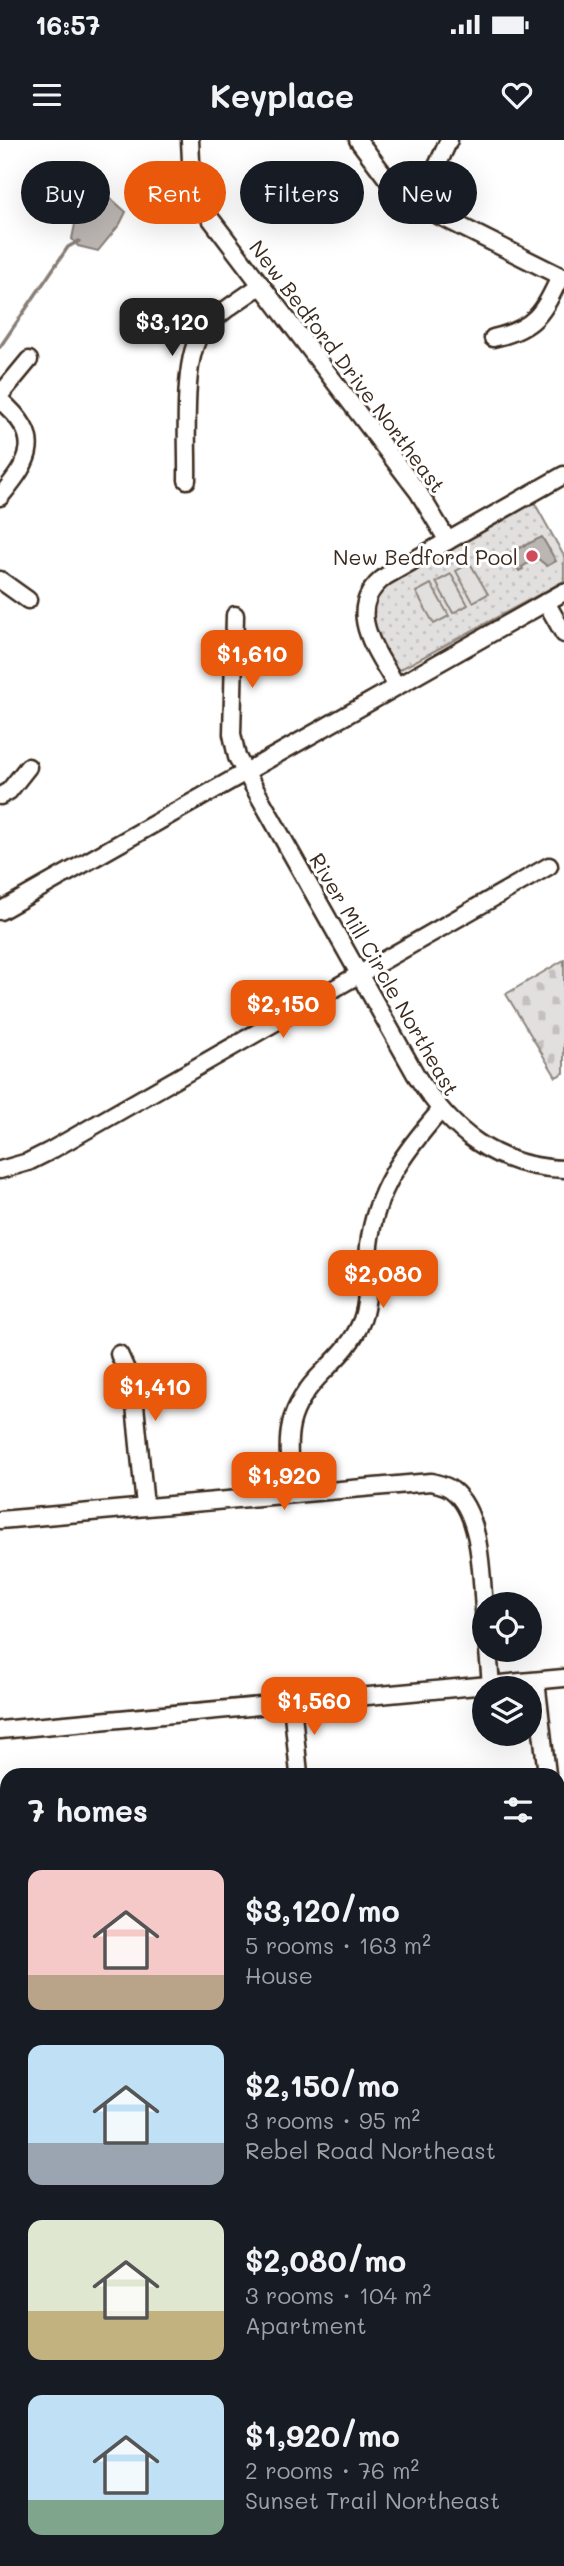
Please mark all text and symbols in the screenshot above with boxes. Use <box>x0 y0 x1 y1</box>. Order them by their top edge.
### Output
text: 16:57 <box>35 8 100 42</box>
text: Keyplace <box>210 74 354 116</box>
icon: menu <box>28 76 66 114</box>
icon: heart <box>498 76 536 114</box>
chip: Buy <box>21 161 110 224</box>
chip: Rent <box>124 161 226 224</box>
chip: Filters <box>240 161 364 224</box>
chip: New <box>378 161 477 224</box>
street label: New Bedford Drive Northeast <box>244 234 452 498</box>
pin: $3,120 <box>115 298 229 358</box>
text: $3,120 <box>136 306 208 336</box>
place label: New Bedford Pool <box>333 543 518 570</box>
marker: New Bedford Pool <box>524 548 540 564</box>
pin: $1,610 <box>195 630 309 690</box>
text: $1,610 <box>217 638 287 668</box>
street label: River Mill Circle Northeast <box>304 848 466 1100</box>
pin: $2,150 <box>226 981 340 1040</box>
text: $2,150 <box>247 988 319 1018</box>
pin: $2,080 <box>326 1250 440 1310</box>
text: $2,080 <box>344 1258 422 1288</box>
pin: $1,410 <box>98 1364 212 1423</box>
text: $1,410 <box>119 1371 191 1401</box>
pin: $1,920 <box>227 1452 341 1512</box>
text: $1,920 <box>248 1460 320 1490</box>
map controls <box>472 1592 542 1746</box>
button: locate <box>472 1592 542 1662</box>
button: layers <box>472 1676 542 1746</box>
pin: $1,560 <box>257 1678 371 1737</box>
text: $1,560 <box>277 1685 351 1715</box>
text: 7 homes <box>28 1790 148 1830</box>
icon: filters <box>499 1791 537 1829</box>
text: $3,120/mo <box>245 1890 400 1930</box>
icon: home <box>84 1898 168 1982</box>
text: 5 rooms · 163 m² <box>245 1930 431 1960</box>
text: House <box>245 1960 313 1990</box>
text: $2,150/mo <box>245 2065 399 2105</box>
icon: home <box>84 2073 168 2157</box>
text: 3 rooms · 95 m² <box>245 2105 420 2135</box>
text: Rebel Road Northeast <box>245 2135 496 2165</box>
text: $2,080/mo <box>245 2240 406 2280</box>
icon: home <box>84 2248 168 2332</box>
text: 3 rooms · 104 m² <box>245 2280 431 2310</box>
text: Apartment <box>245 2310 367 2340</box>
text: $1,920/mo <box>245 2415 400 2455</box>
icon: home <box>84 2423 168 2507</box>
text: 2 rooms · 76 m² <box>245 2455 419 2485</box>
text: Sunset Trail Northeast <box>245 2485 500 2515</box>

